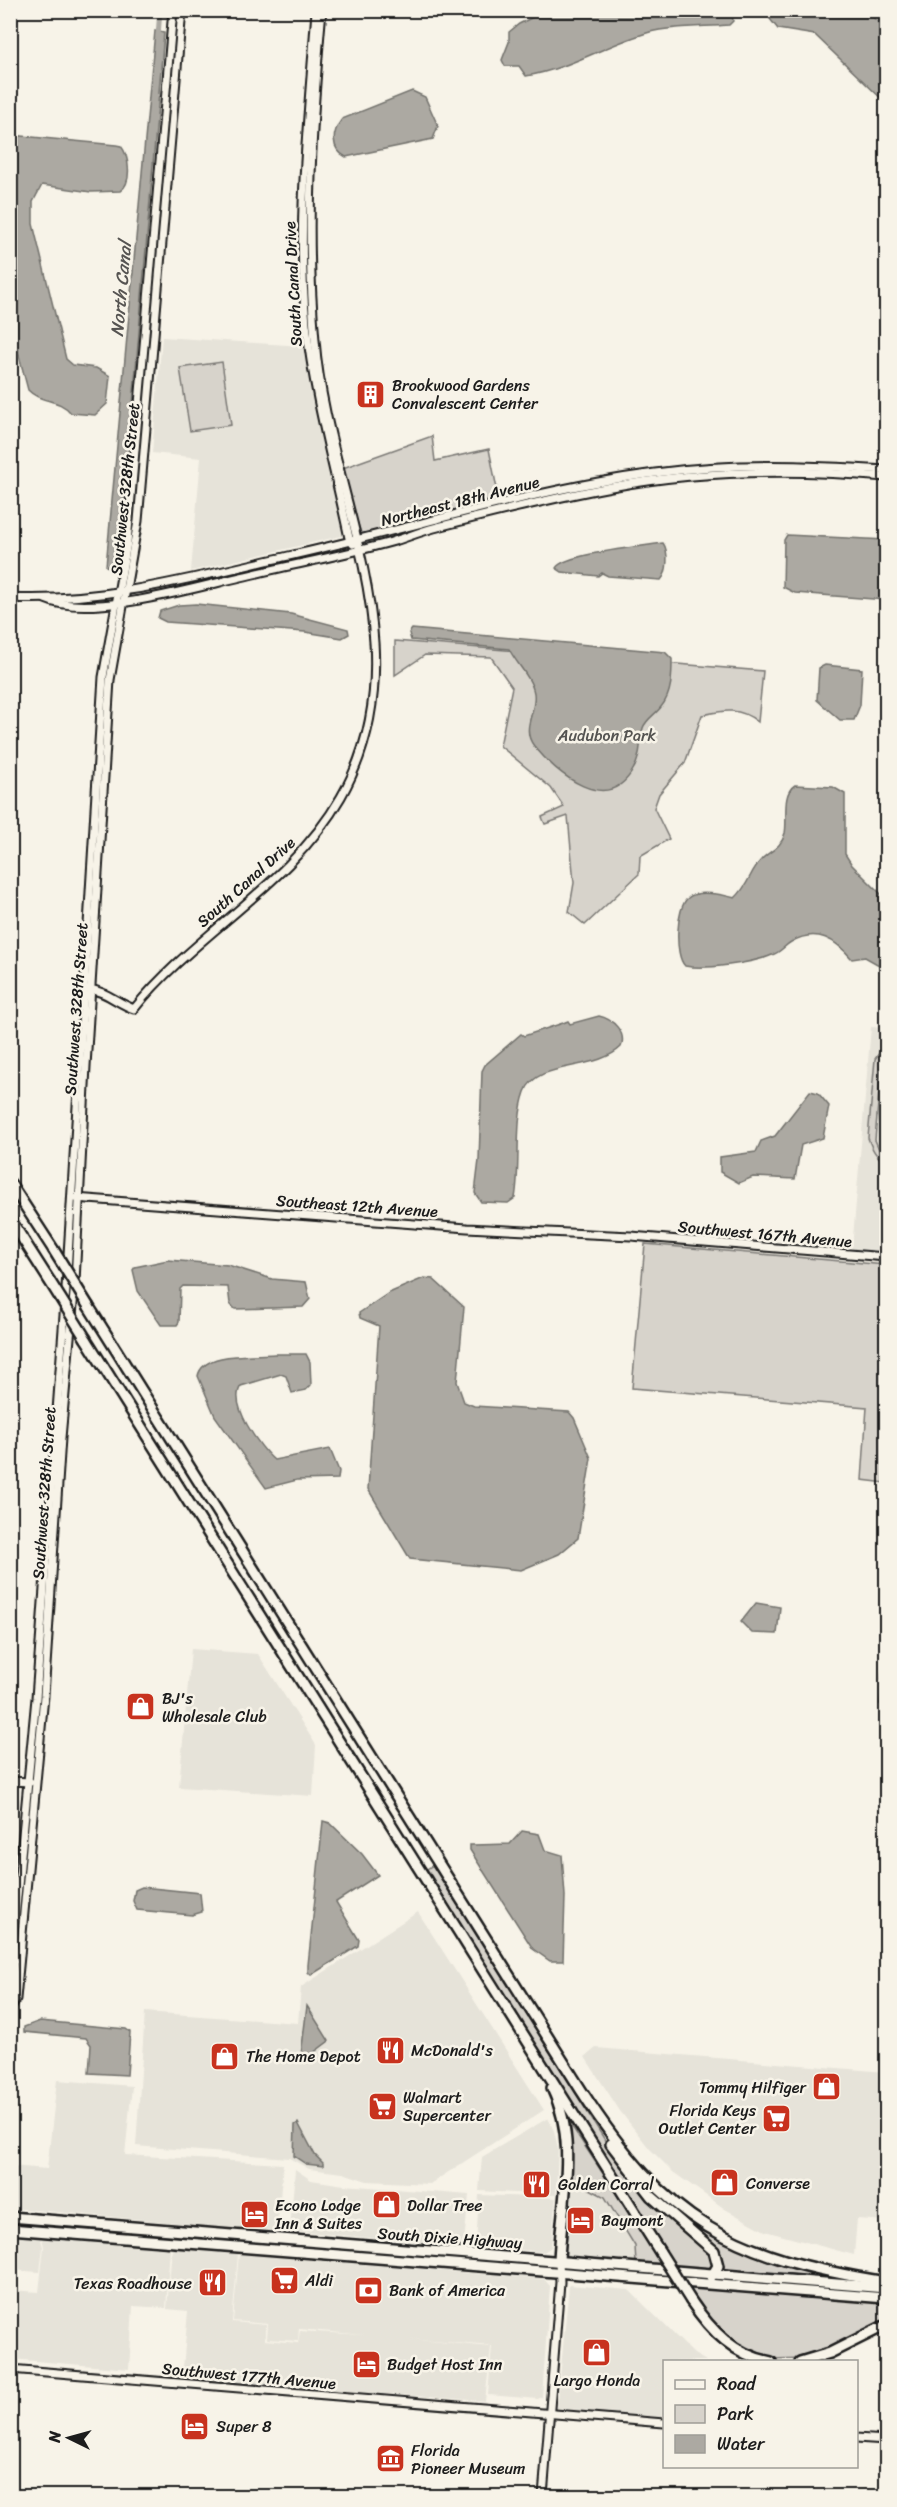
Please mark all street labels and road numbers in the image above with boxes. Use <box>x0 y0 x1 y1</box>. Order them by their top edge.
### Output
street label: South Canal Drive <box>275 220 311 347</box>
street label: Southwest 328th Street <box>102 401 148 577</box>
street label: Northeast 18th Avenue <box>378 467 543 535</box>
street label: South Canal Drive <box>190 829 303 935</box>
street label: Southwest 328th Street <box>55 922 97 1096</box>
street label: Southeast 12th Avenue <box>275 1186 439 1226</box>
street label: Southwest 167th Avenue <box>677 1212 854 1256</box>
street label: Southwest 328th Street <box>23 1406 65 1580</box>
street label: South Dixie Highway <box>377 2218 524 2258</box>
street label: Southwest 177th Avenue <box>161 2354 338 2398</box>

